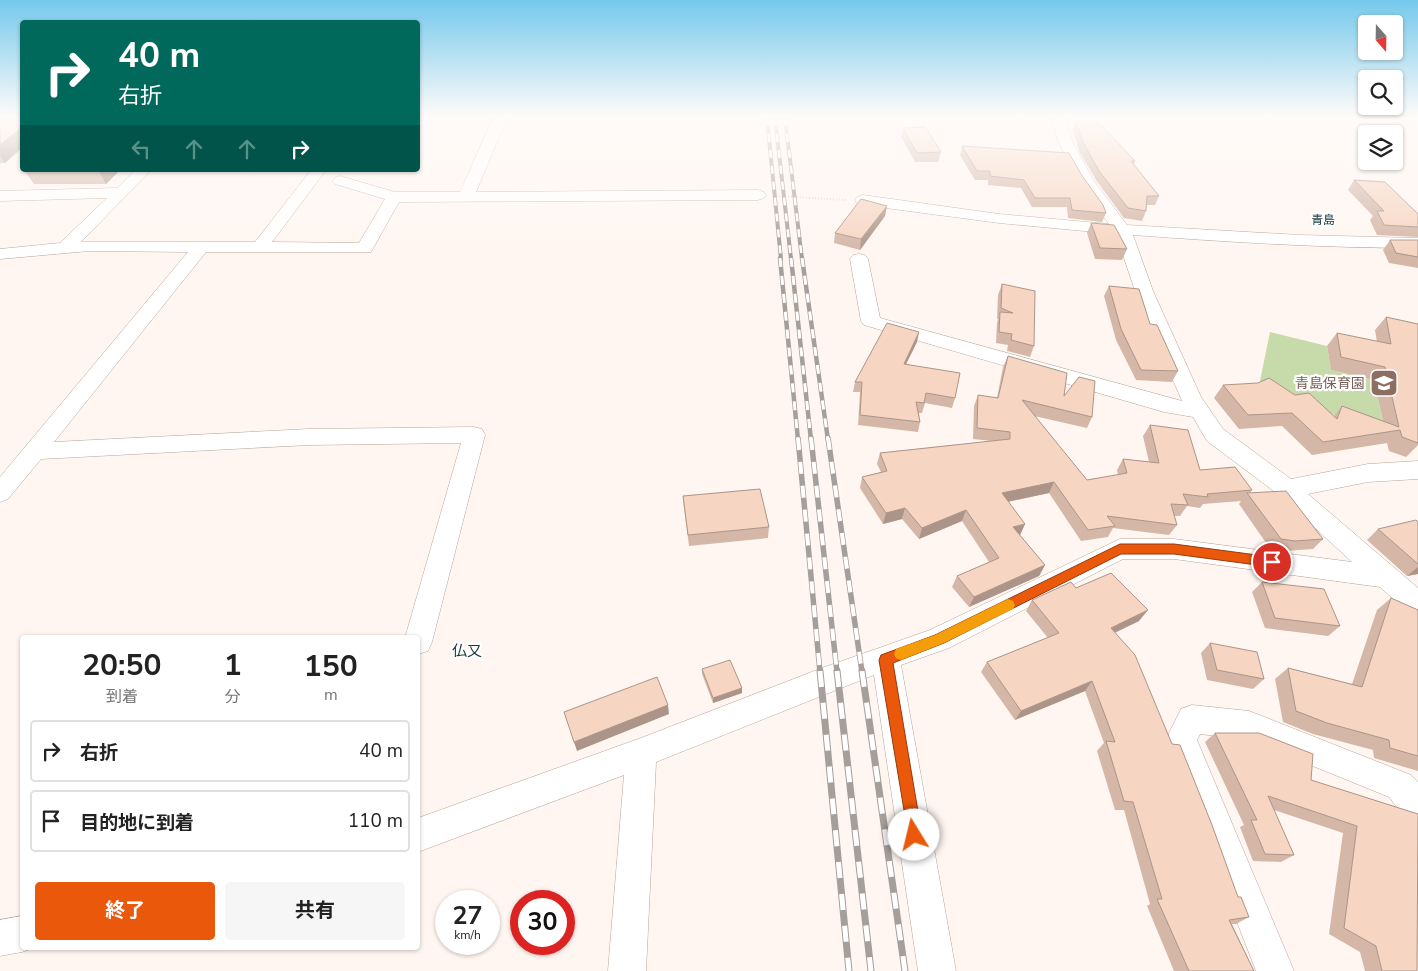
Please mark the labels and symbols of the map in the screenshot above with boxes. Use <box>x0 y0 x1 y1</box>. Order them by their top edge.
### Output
north arrow <box>1358 15 1402 60</box>
district label: 青島 <box>1311 212 1335 228</box>
school or university icon: 青島保育園 <box>1369 368 1399 398</box>
place label: 青島保育園 <box>1295 374 1365 393</box>
pin <box>1251 541 1293 583</box>
district label: 仏又 <box>452 641 482 661</box>
position arrow <box>887 808 939 860</box>
speed limit sign: 30 <box>510 890 575 955</box>

